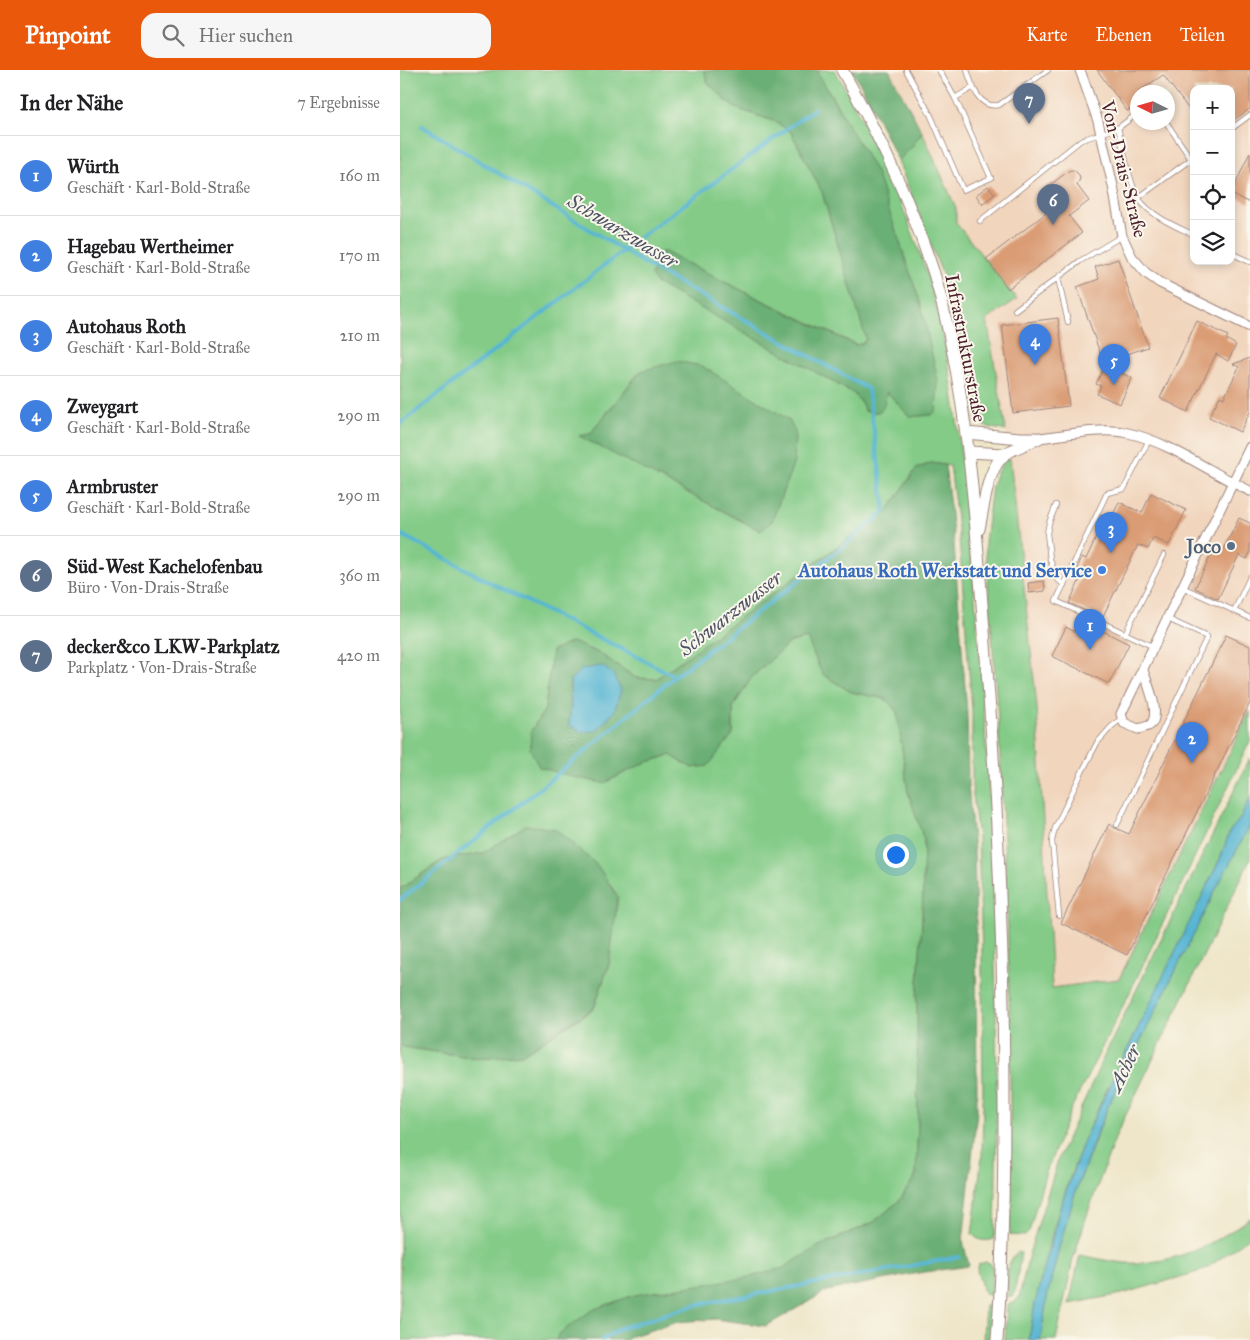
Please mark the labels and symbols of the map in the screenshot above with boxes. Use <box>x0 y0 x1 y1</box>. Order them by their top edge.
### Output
pin: 7 <box>1013 83 1045 124</box>
north arrow <box>1130 85 1175 130</box>
street label: Von-Drais-Straße <box>1096 97 1152 240</box>
pin: 6 <box>1037 184 1069 225</box>
water label: Schwarzwasser <box>562 188 684 274</box>
street label: Infrastrukturstraße <box>940 272 992 424</box>
pin: 4 <box>1019 324 1051 365</box>
pin: 5 <box>1098 344 1130 385</box>
pin: 3 <box>1095 512 1127 553</box>
place label: Joco <box>1183 535 1221 559</box>
marker: Joco <box>1225 540 1237 552</box>
place label: Autohaus Roth Werkstatt und Service <box>796 559 1092 582</box>
water label: Schwarzwasser <box>673 564 788 661</box>
marker: Autohaus Roth Werkstatt und Service <box>1096 564 1108 576</box>
pin: 1 <box>1074 609 1106 650</box>
pin: 2 <box>1176 722 1208 763</box>
your location <box>883 842 909 868</box>
water label: Acher <box>1101 1039 1146 1097</box>

